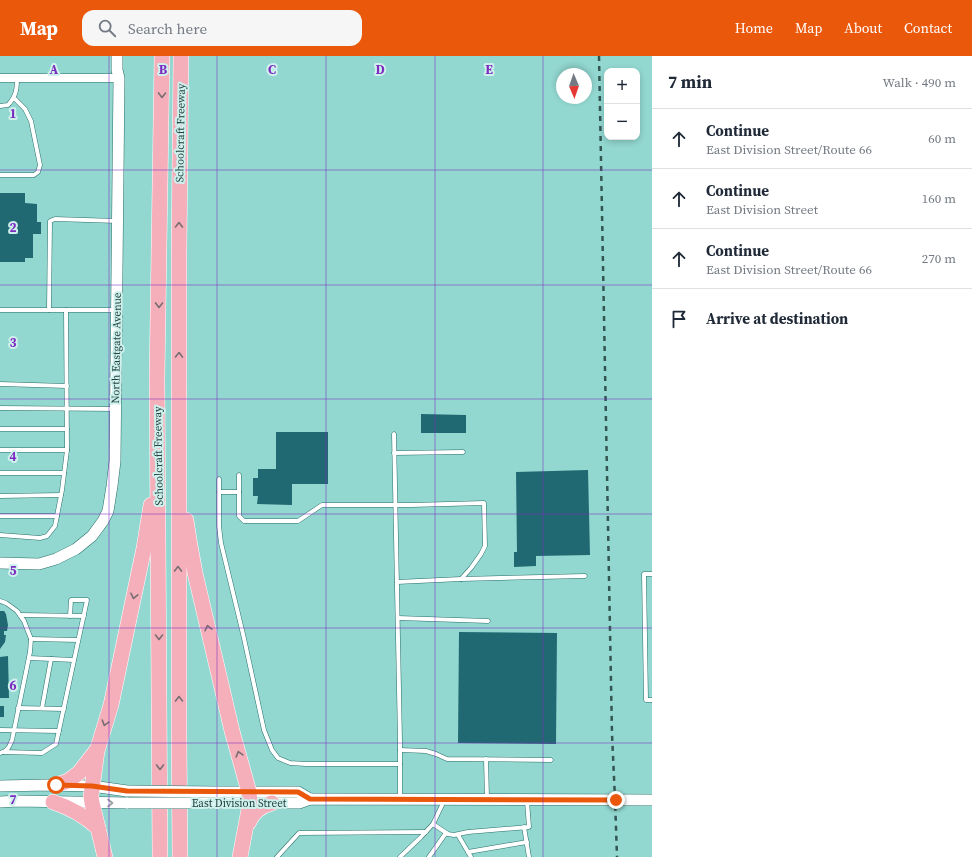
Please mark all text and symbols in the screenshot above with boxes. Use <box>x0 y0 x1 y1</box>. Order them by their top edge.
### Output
search box <box>82 10 362 46</box>
text: Map <box>20 15 58 41</box>
icon: search <box>96 17 118 39</box>
text: Search here <box>128 18 207 39</box>
text: Home <box>735 18 773 38</box>
text: Map <box>795 18 822 38</box>
text: About <box>844 18 882 38</box>
text: Contact <box>904 18 952 38</box>
text: A <box>50 61 59 78</box>
text: B <box>159 61 168 78</box>
text: C <box>268 61 276 78</box>
text: D <box>375 61 385 78</box>
text: E <box>485 61 493 78</box>
north arrow <box>556 68 592 104</box>
map controls <box>604 68 640 140</box>
button: + <box>604 68 640 104</box>
text: 7 min <box>668 70 712 94</box>
text: Walk · 490 m <box>883 74 956 91</box>
street label: Schoolcraft Freeway <box>172 83 189 183</box>
one-way arrow <box>158 92 166 98</box>
button: − <box>604 104 640 140</box>
text: 1 <box>9 105 17 122</box>
text: Continue <box>706 120 769 141</box>
icon: ahead <box>668 128 690 150</box>
text: 60 m <box>928 130 956 147</box>
text: East Division Street/Route 66 <box>706 141 872 158</box>
text: Continue <box>706 180 769 201</box>
icon: ahead <box>668 188 690 210</box>
text: 160 m <box>922 190 956 207</box>
text: East Division Street <box>706 201 818 218</box>
text: 2 <box>9 219 17 236</box>
one-way arrow <box>175 222 183 228</box>
text: Continue <box>706 240 769 261</box>
icon: ahead <box>668 248 690 270</box>
text: 270 m <box>922 250 956 267</box>
text: East Division Street/Route 66 <box>706 261 872 278</box>
street label: North Eastgate Avenue <box>108 292 125 404</box>
one-way arrow <box>155 302 163 308</box>
icon: arrive <box>668 308 690 330</box>
text: Arrive at destination <box>706 308 848 329</box>
text: 3 <box>9 334 17 351</box>
one-way arrow <box>175 352 183 358</box>
street label: Schoolcraft Freeway <box>150 406 167 506</box>
text: 4 <box>9 448 17 465</box>
text: 5 <box>9 562 17 579</box>
one-way arrow <box>174 566 182 572</box>
one-way arrow <box>131 593 139 599</box>
one-way arrow <box>204 625 213 632</box>
one-way arrow <box>155 634 163 640</box>
text: 6 <box>9 677 17 694</box>
one-way arrow <box>175 696 183 702</box>
one-way arrow <box>102 719 110 726</box>
one-way arrow <box>235 751 244 758</box>
one-way arrow <box>156 764 164 770</box>
route start <box>47 776 65 794</box>
text: 7 <box>9 791 17 808</box>
route end <box>607 791 625 809</box>
street label: East Division Street <box>192 796 287 811</box>
one-way arrow <box>107 799 113 807</box>

